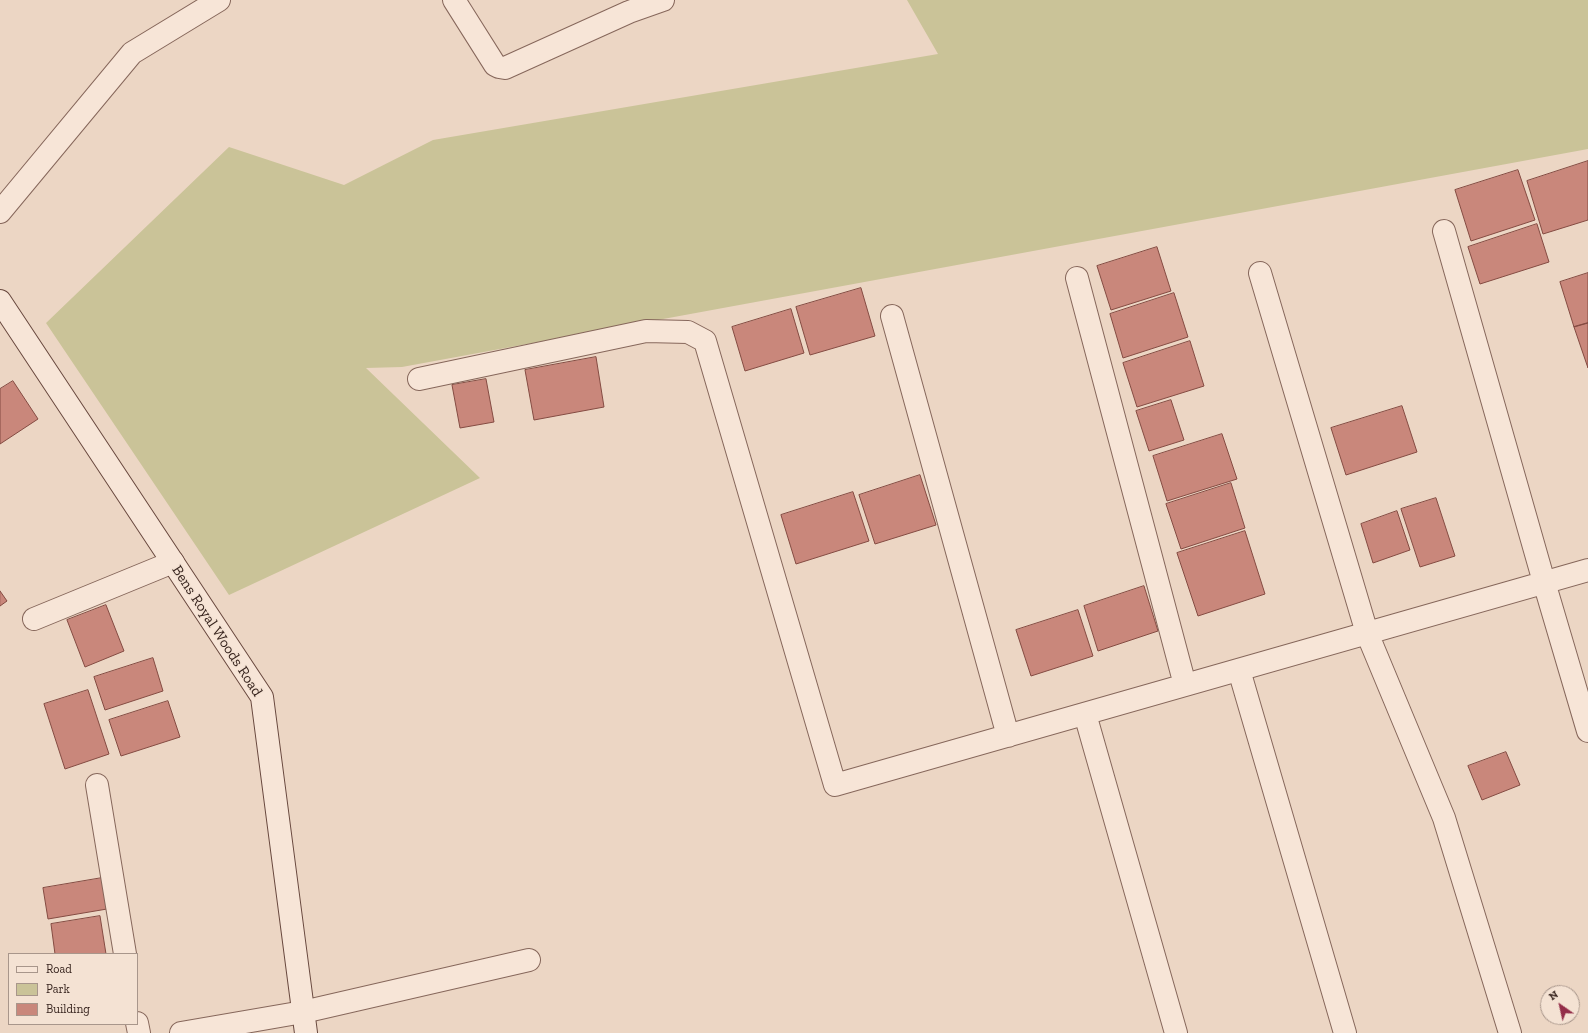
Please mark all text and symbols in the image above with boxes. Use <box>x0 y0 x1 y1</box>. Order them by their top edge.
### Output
street label: Bens Royal Woods Road <box>168 562 266 700</box>
legend <box>8 953 138 1025</box>
text: Road <box>46 962 72 976</box>
text: Park <box>46 982 70 996</box>
north arrow <box>1540 985 1580 1025</box>
text: N <box>1546 988 1561 1003</box>
text: Building <box>46 1002 90 1016</box>

